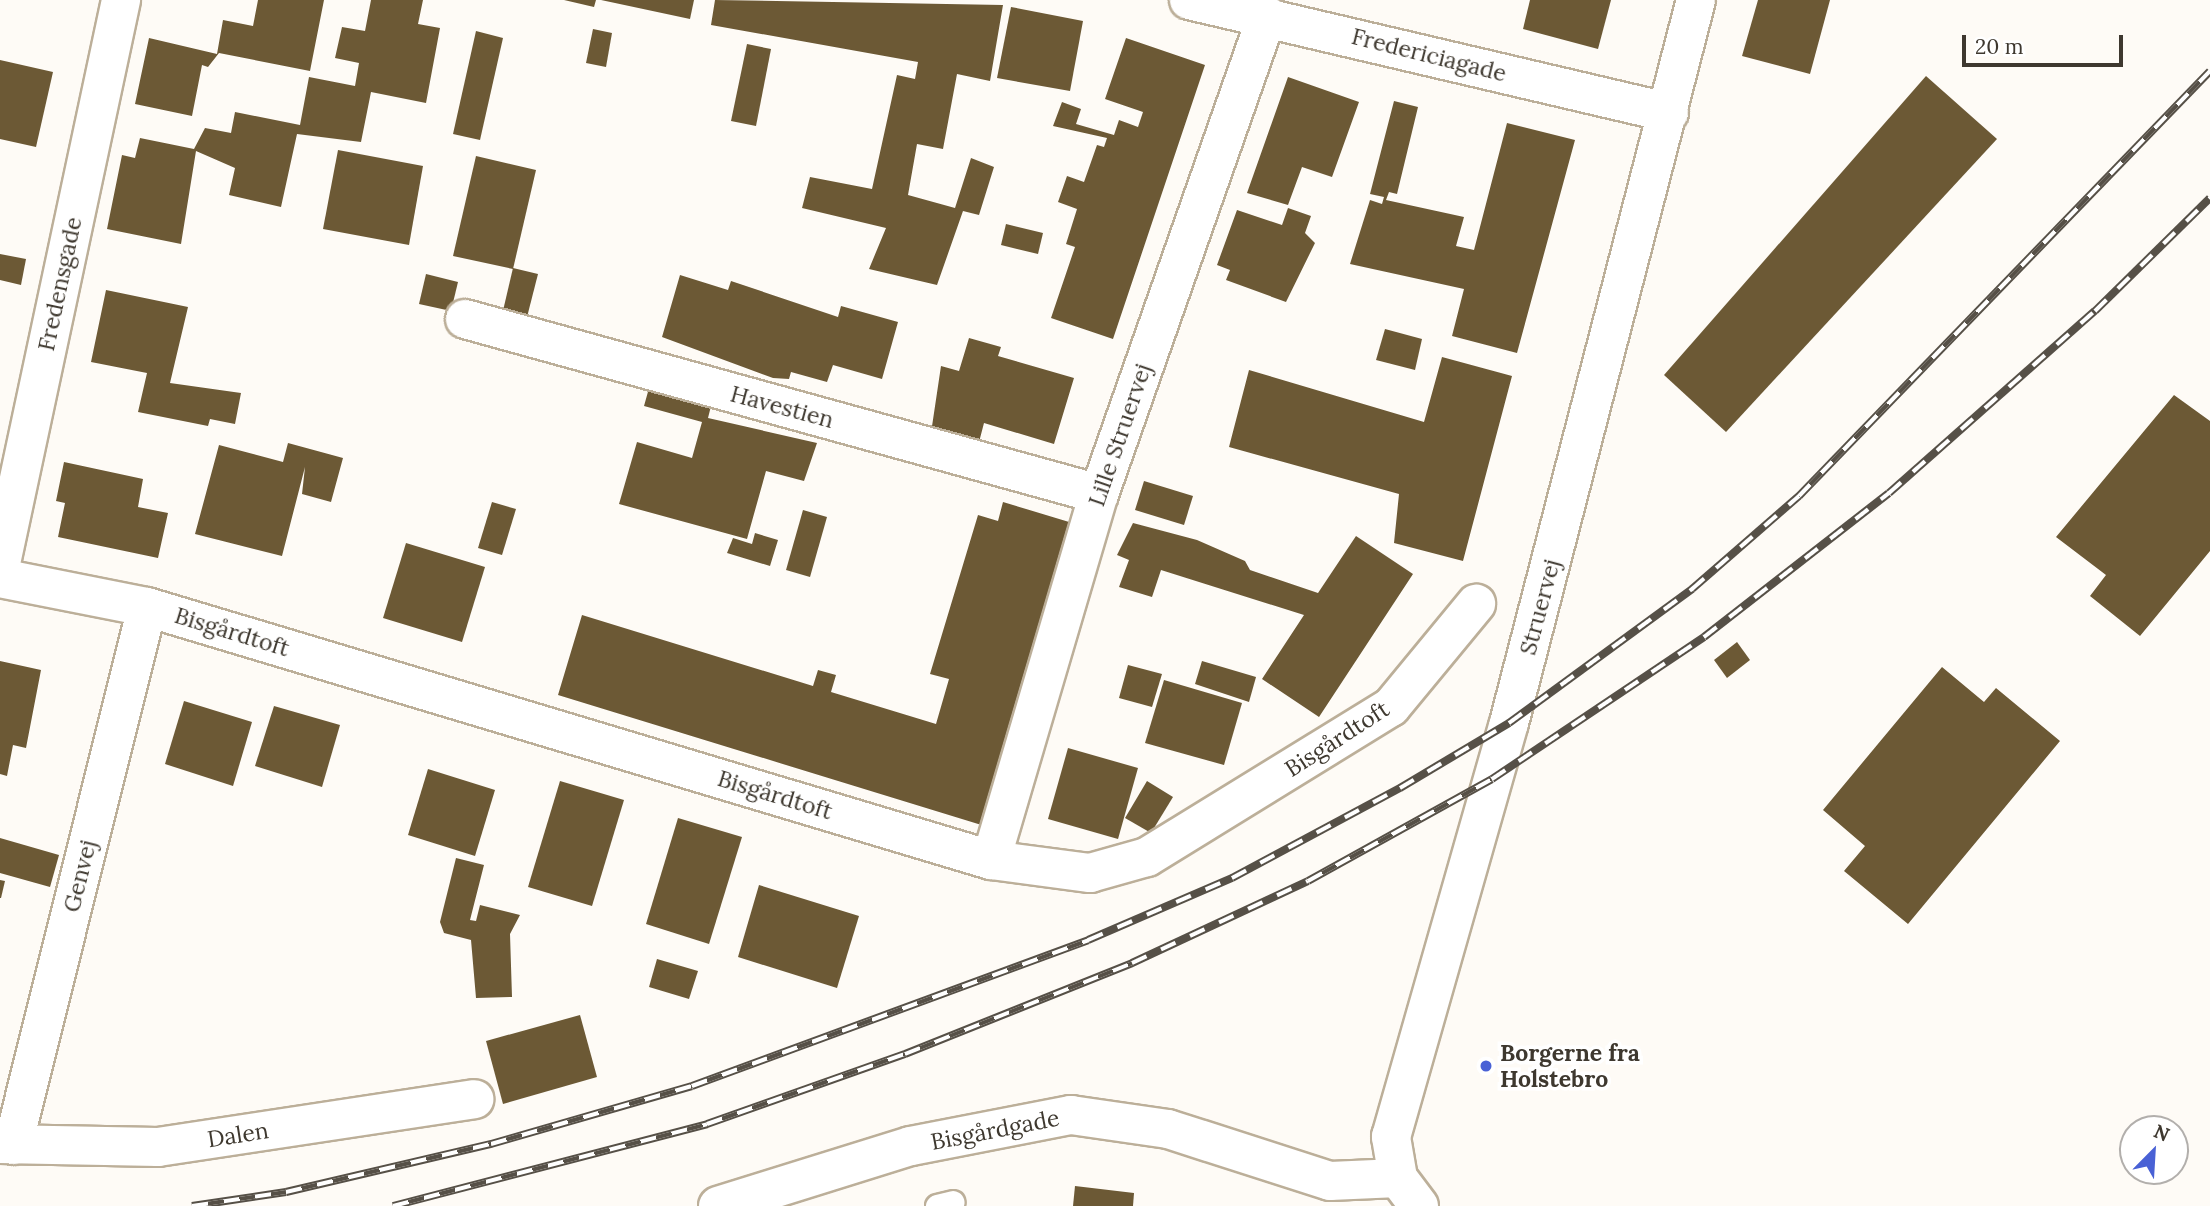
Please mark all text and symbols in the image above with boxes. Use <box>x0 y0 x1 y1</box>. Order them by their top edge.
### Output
scale bar <box>1965 21 2126 65</box>
street label: Fredericiagade <box>1349 22 1509 88</box>
text: 20 m <box>1975 33 2024 60</box>
street label: Fredensgade <box>32 215 88 353</box>
street label: Lille Struervej <box>1083 360 1157 510</box>
street label: Havestien <box>727 380 837 434</box>
street label: Struervej <box>1514 556 1566 658</box>
street label: Bisgårdtoft <box>171 601 293 663</box>
street label: Bisgårdtoft <box>1280 695 1394 783</box>
street label: Bisgårdtoft <box>714 764 836 826</box>
street label: Genvej <box>58 837 102 915</box>
place label: Borgerne fra Holstebro <box>1500 1039 1640 1093</box>
marker: Borgerne fra Holstebro <box>1478 1058 1494 1074</box>
street label: Bisgårdgade <box>928 1104 1062 1156</box>
north arrow <box>2119 1115 2189 1185</box>
street label: Dalen <box>205 1117 271 1153</box>
text: N <box>2150 1119 2173 1147</box>

